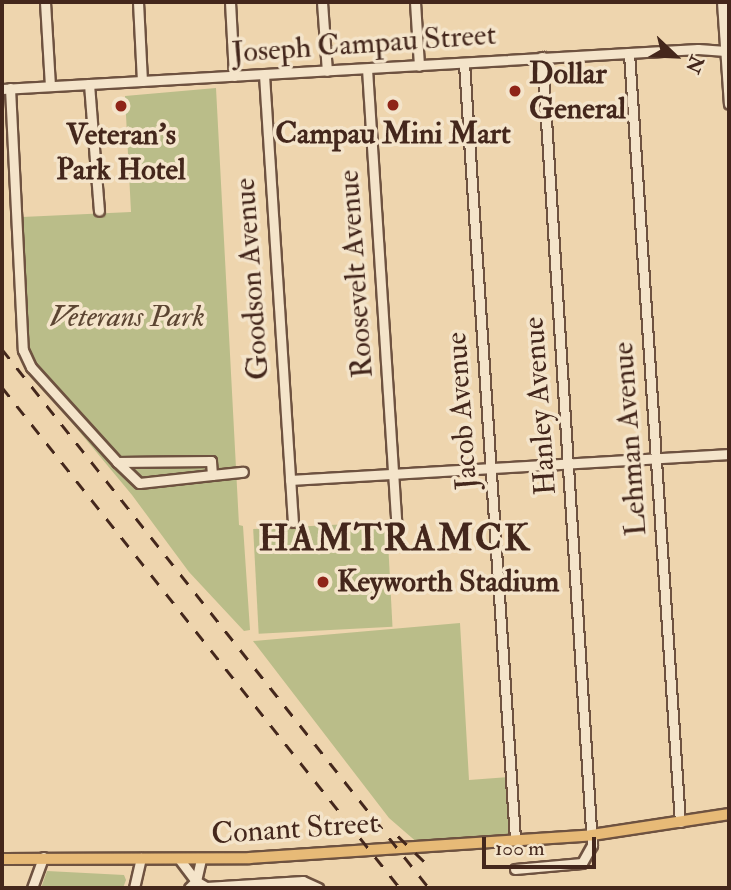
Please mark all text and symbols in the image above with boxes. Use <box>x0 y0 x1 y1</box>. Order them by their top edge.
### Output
street label: Joseph Campau Street <box>231 17 497 71</box>
north arrow <box>640 21 710 91</box>
text: N <box>680 52 709 77</box>
place label: Dollar General <box>529 56 626 126</box>
marker: Dollar General <box>507 83 523 99</box>
marker: Campau Mini Mart <box>385 97 401 113</box>
marker: Veteran's Park Hotel <box>113 98 129 114</box>
place label: Campau Mini Mart <box>275 116 511 152</box>
place label: Veteran's Park Hotel <box>56 117 186 188</box>
street label: Roosevelt Avenue <box>331 169 381 379</box>
street label: Goodson Avenue <box>227 177 277 381</box>
park label: Veterans Park <box>49 299 205 335</box>
street label: Hanley Avenue <box>516 316 564 496</box>
street label: Jacob Avenue <box>439 331 485 491</box>
street label: Lehman Avenue <box>605 341 655 537</box>
district label: HAMTRAMCK <box>259 517 531 561</box>
place label: Keyworth Stadium <box>337 564 559 600</box>
marker: Keyworth Stadium <box>315 574 331 590</box>
street label: Conant Street <box>210 805 380 853</box>
scale bar <box>486 824 600 868</box>
text: 100 m <box>495 835 545 862</box>

